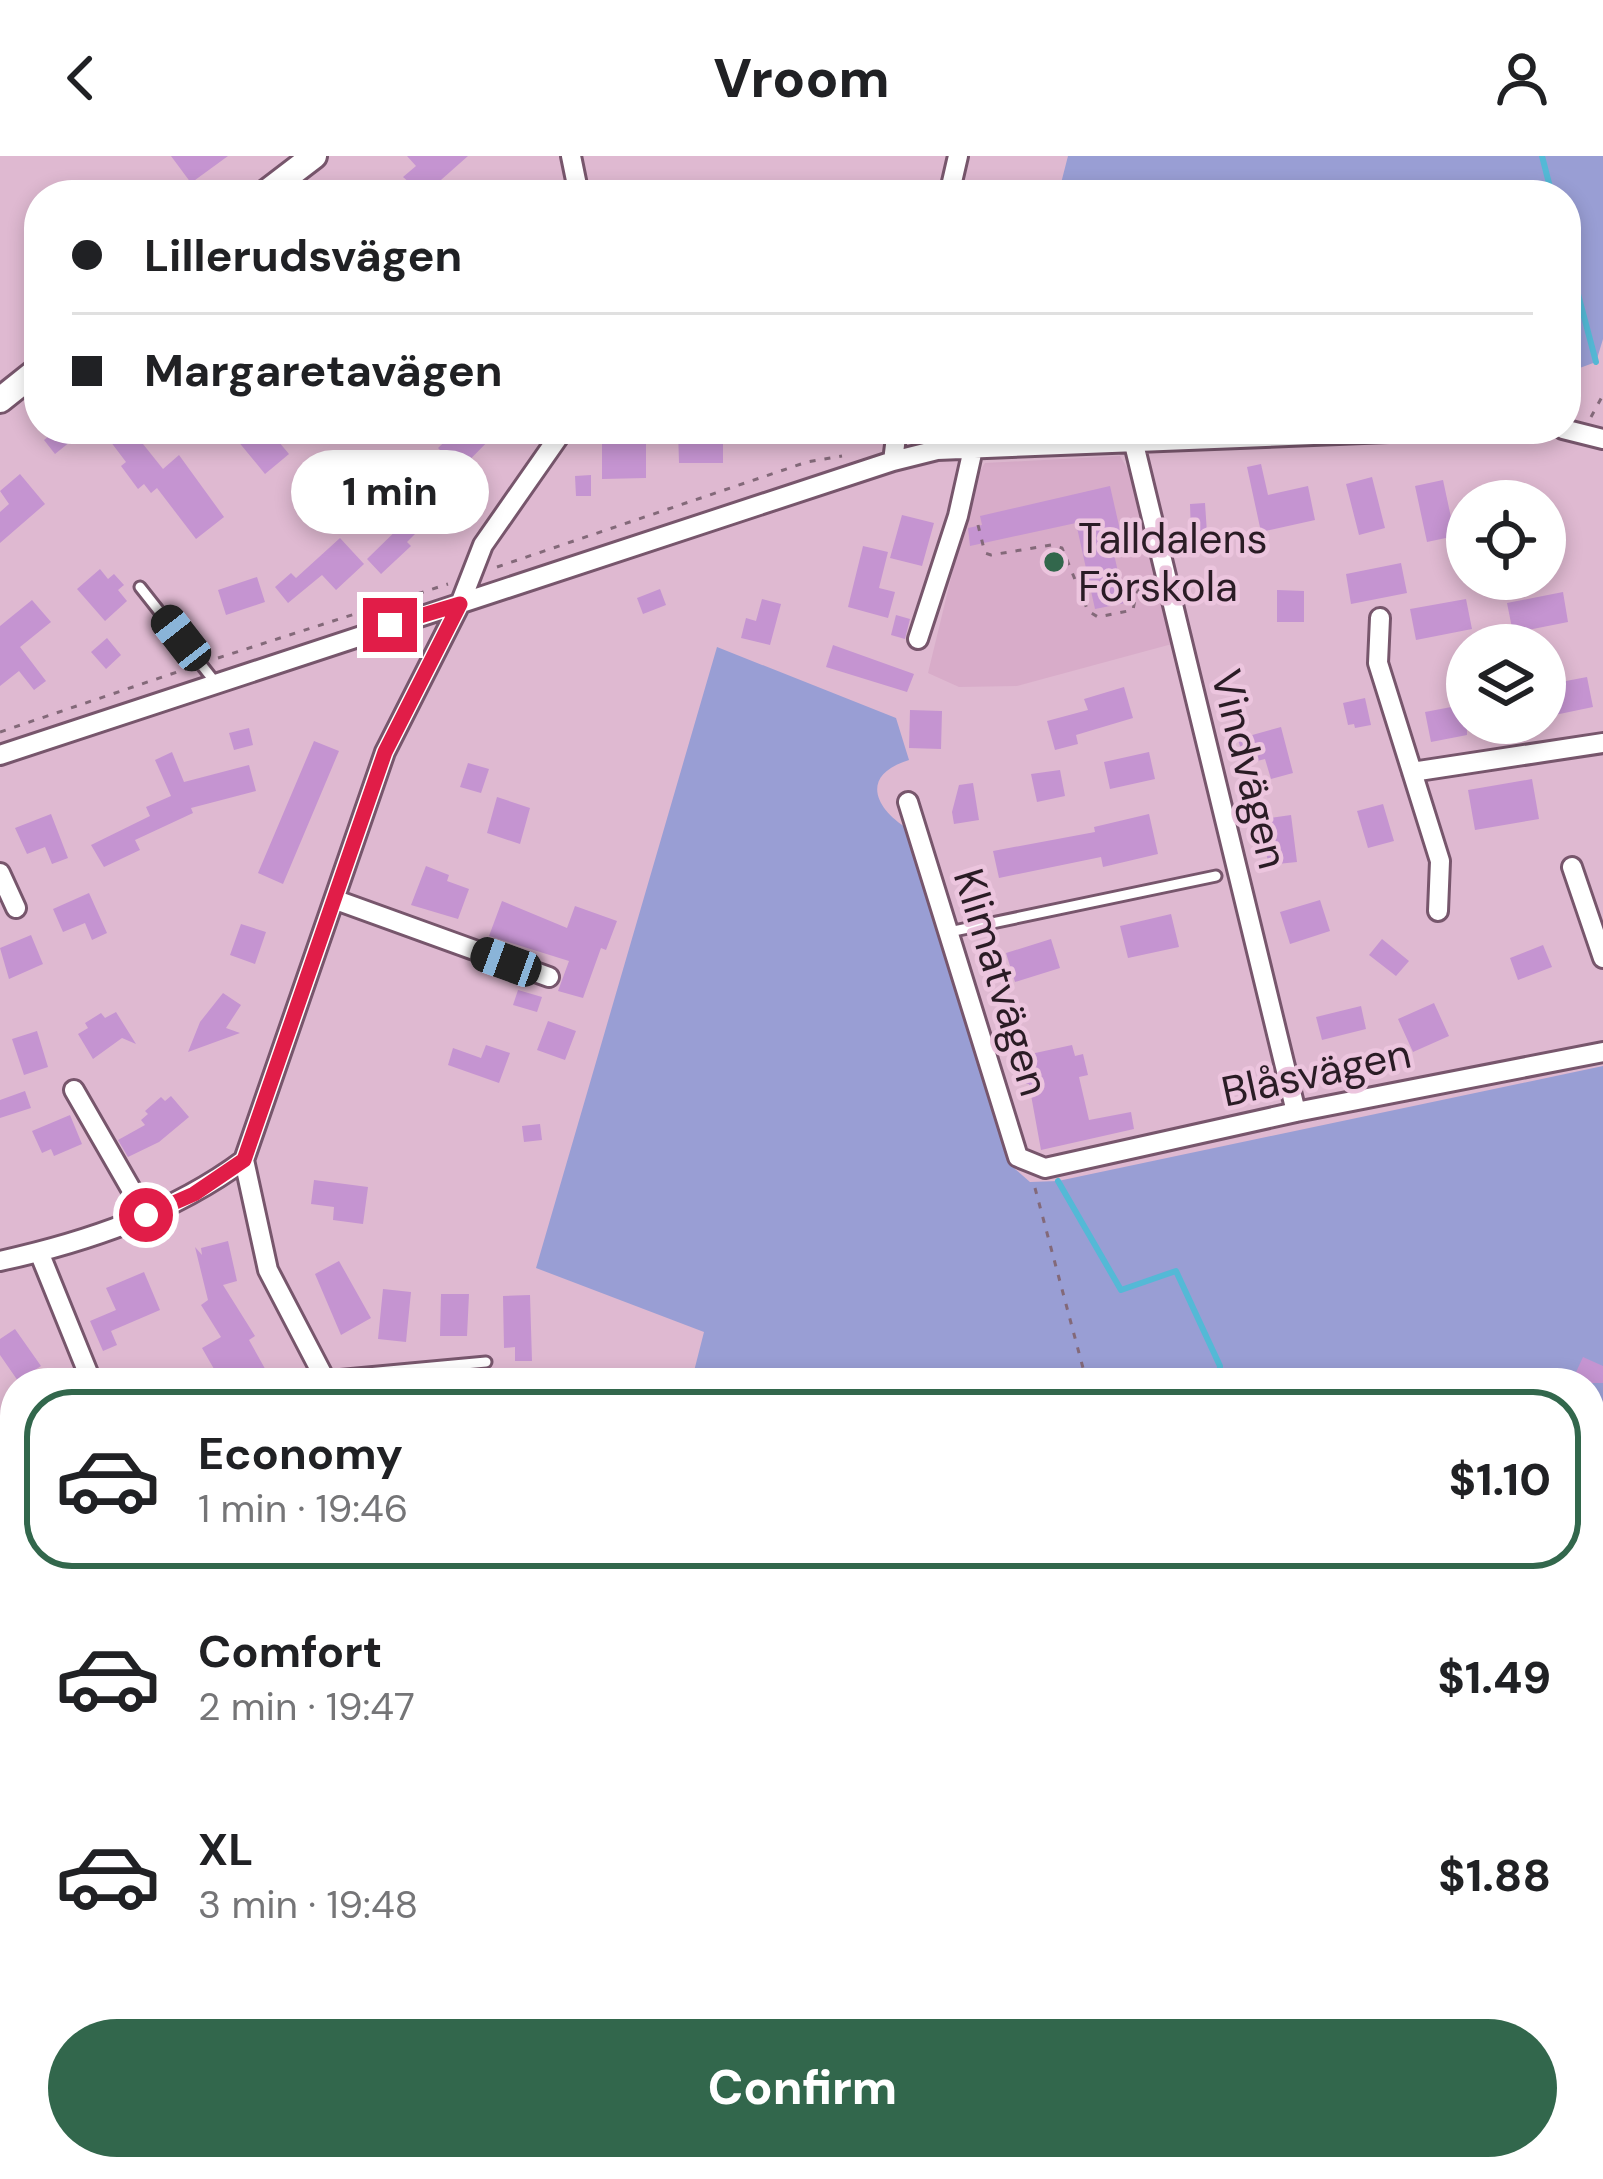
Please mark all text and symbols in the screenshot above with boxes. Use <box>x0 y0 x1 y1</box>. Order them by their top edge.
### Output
text: Vroom <box>713 43 890 114</box>
icon: back <box>48 45 114 111</box>
icon: person <box>1489 45 1555 111</box>
text: Lillerudsvägen <box>144 226 462 285</box>
text: Margaretavägen <box>144 341 503 400</box>
callout: 1 min <box>291 451 489 535</box>
text: 1 min <box>342 466 438 517</box>
map controls <box>1446 480 1566 744</box>
button: locate <box>1446 480 1566 600</box>
place label: Talldalens Förskola <box>1078 511 1268 614</box>
marker: Talldalens Förskola <box>1041 549 1067 575</box>
route end <box>363 598 417 652</box>
car <box>145 599 217 677</box>
button: layers <box>1446 624 1566 744</box>
street label: Vindvägen <box>1198 664 1301 874</box>
street label: Klimatvägen <box>941 862 1062 1102</box>
car <box>466 933 546 991</box>
street label: Blåsvägen <box>1216 1026 1416 1119</box>
route start <box>119 1188 173 1242</box>
text: Economy <box>198 1424 403 1483</box>
icon: car <box>54 1425 162 1533</box>
text: $1.10 <box>1449 1450 1551 1509</box>
text: 1 min · 19:46 <box>198 1483 408 1534</box>
text: Comfort <box>198 1622 382 1681</box>
icon: car <box>54 1623 162 1731</box>
text: $1.49 <box>1437 1648 1551 1707</box>
text: 2 min · 19:47 <box>198 1681 415 1732</box>
text: XL <box>198 1820 253 1879</box>
icon: car <box>54 1821 162 1929</box>
text: $1.88 <box>1438 1846 1551 1905</box>
text: 3 min · 19:48 <box>198 1879 418 1930</box>
button: Confirm <box>48 2019 1557 2157</box>

